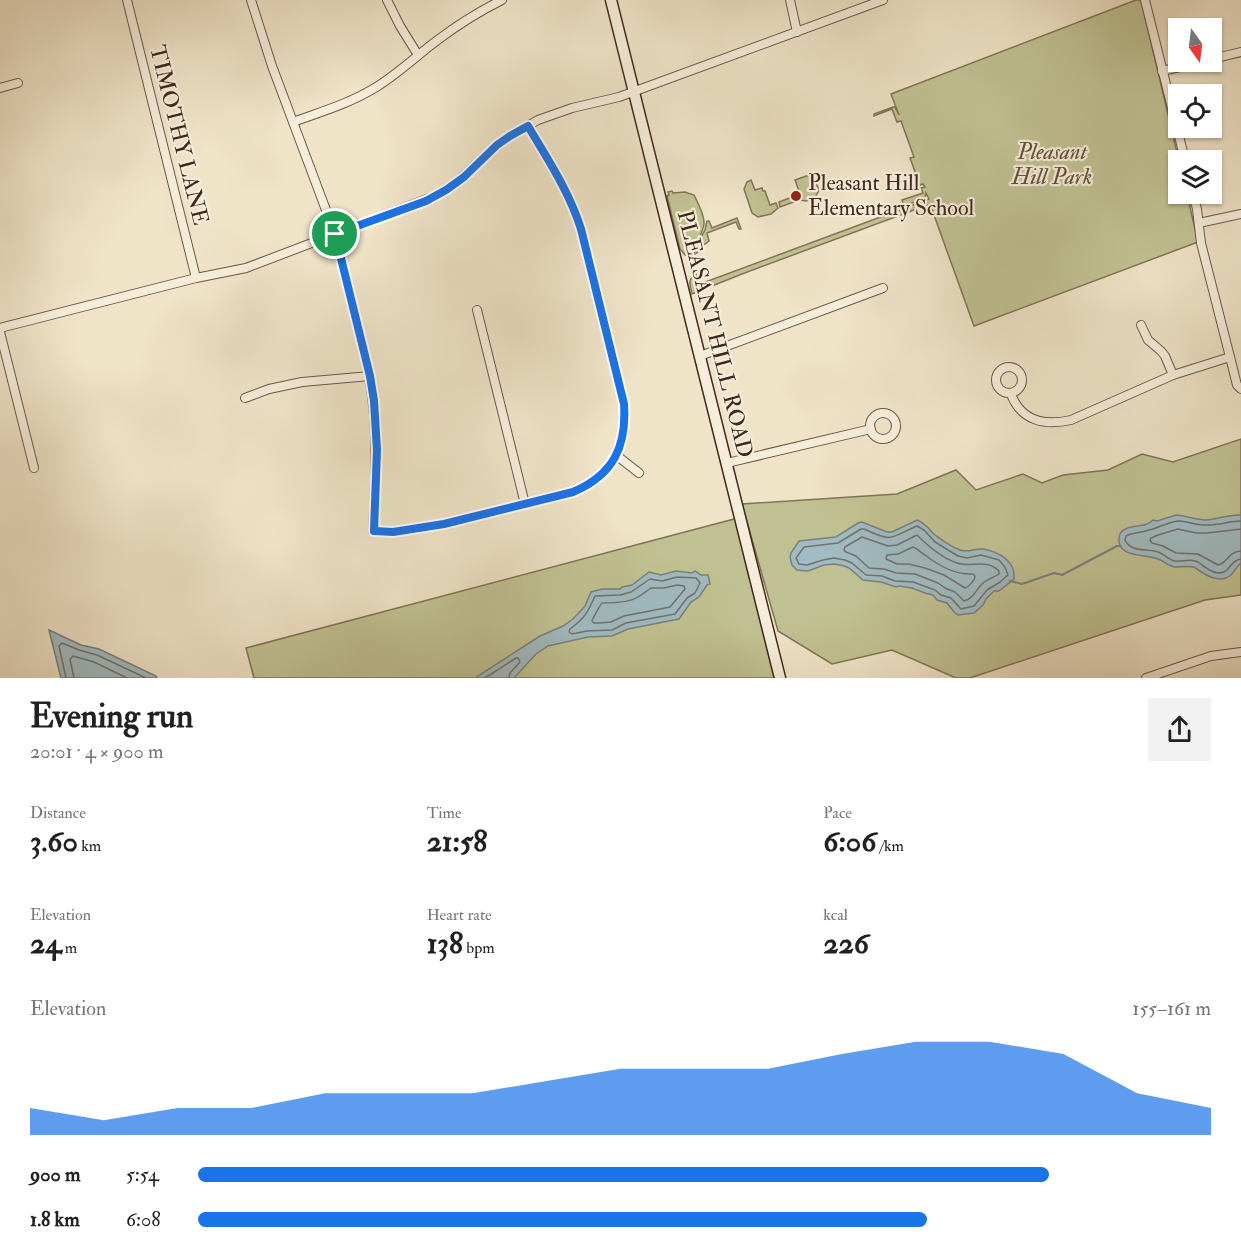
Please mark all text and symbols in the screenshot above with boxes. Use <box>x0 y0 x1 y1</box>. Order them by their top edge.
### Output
north arrow <box>1168 18 1222 72</box>
map controls <box>1168 18 1222 204</box>
street label: TIMOTHY LANE <box>143 42 215 228</box>
button: locate <box>1168 84 1222 138</box>
park label: Pleasant Hill Park <box>1011 138 1092 191</box>
button: layers <box>1168 150 1222 204</box>
place label: Pleasant Hill Elementary School <box>808 169 974 222</box>
marker: Pleasant Hill Elementary School <box>789 189 803 203</box>
street label: PLEASANT HILL ROAD <box>671 207 759 461</box>
pin <box>309 208 360 259</box>
icon: arrive <box>318 217 351 250</box>
text: Evening run <box>30 696 193 737</box>
button: share <box>1148 698 1211 761</box>
text: 20:01 · 4 × 900 m <box>30 739 163 764</box>
text: Distance <box>30 803 86 823</box>
text: Time <box>427 803 462 823</box>
text: Pace <box>823 803 852 823</box>
text: 3.60 <box>30 823 78 860</box>
text: 21:58 <box>427 823 487 860</box>
text: 6:06 <box>823 823 876 860</box>
text: km <box>78 836 101 856</box>
text: /km <box>876 836 904 856</box>
text: Elevation <box>30 905 91 925</box>
text: Heart rate <box>427 905 492 925</box>
text: kcal <box>823 905 848 925</box>
text: 24 <box>30 925 61 962</box>
text: 138 <box>427 925 463 962</box>
text: 226 <box>823 925 869 962</box>
text: m <box>61 938 77 958</box>
text: bpm <box>463 938 495 958</box>
text: Elevation <box>30 996 106 1021</box>
text: 155–161 m <box>1132 996 1211 1021</box>
text: 900 m <box>30 1162 80 1187</box>
text: 5:54 <box>126 1162 159 1187</box>
text: 1.8 km <box>30 1207 80 1232</box>
text: 6:08 <box>126 1207 161 1232</box>

